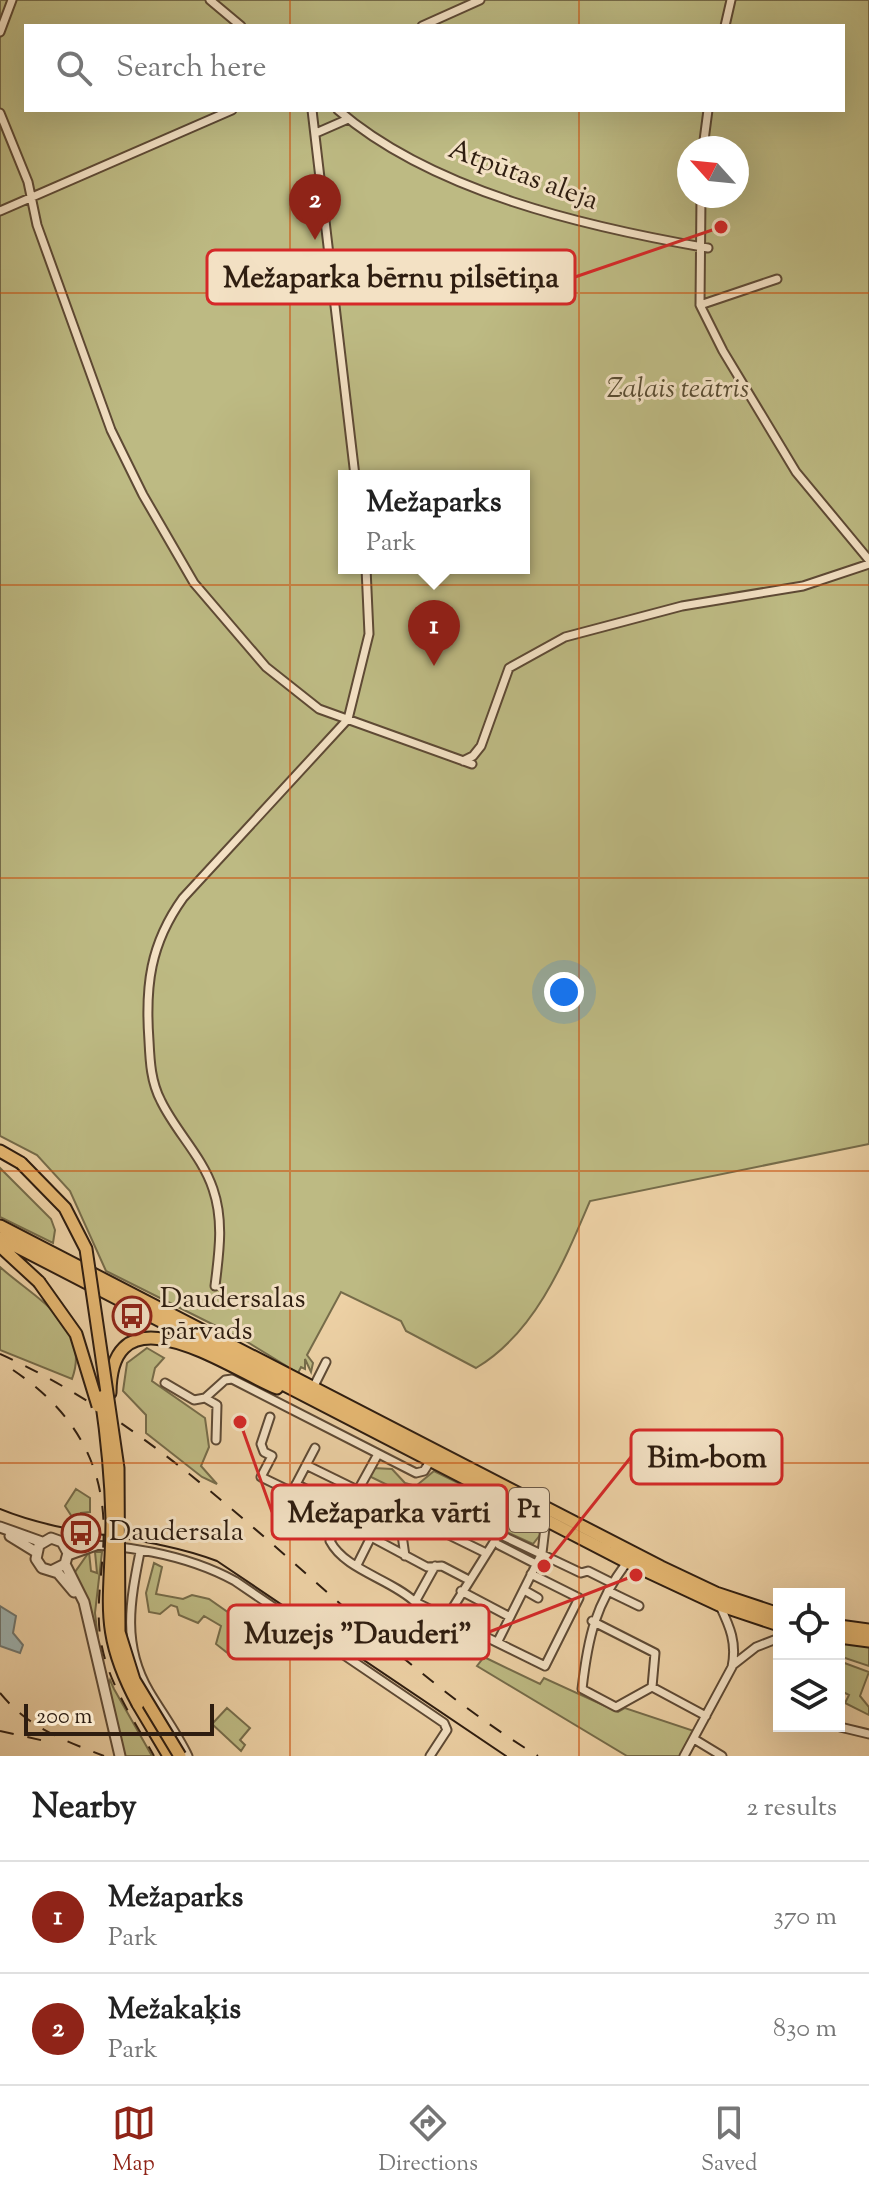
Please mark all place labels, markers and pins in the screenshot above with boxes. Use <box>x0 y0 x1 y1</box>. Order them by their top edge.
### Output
pin: 2 <box>289 174 341 240</box>
callout: Mežaparka bērnu pilsētiņa <box>207 250 575 304</box>
pin: 1 <box>408 600 460 666</box>
place label: Daudersalas pārvads <box>160 1280 306 1352</box>
bus stop icon: Daudersalas pārvads <box>111 1295 153 1337</box>
callout: Bim-bom <box>631 1430 782 1484</box>
callout: Mežaparka vārti <box>272 1485 507 1539</box>
bus stop icon: Daudersala <box>60 1512 102 1554</box>
place label: Daudersala <box>109 1513 244 1553</box>
callout: Muzejs "Dauderi" <box>228 1605 489 1659</box>

